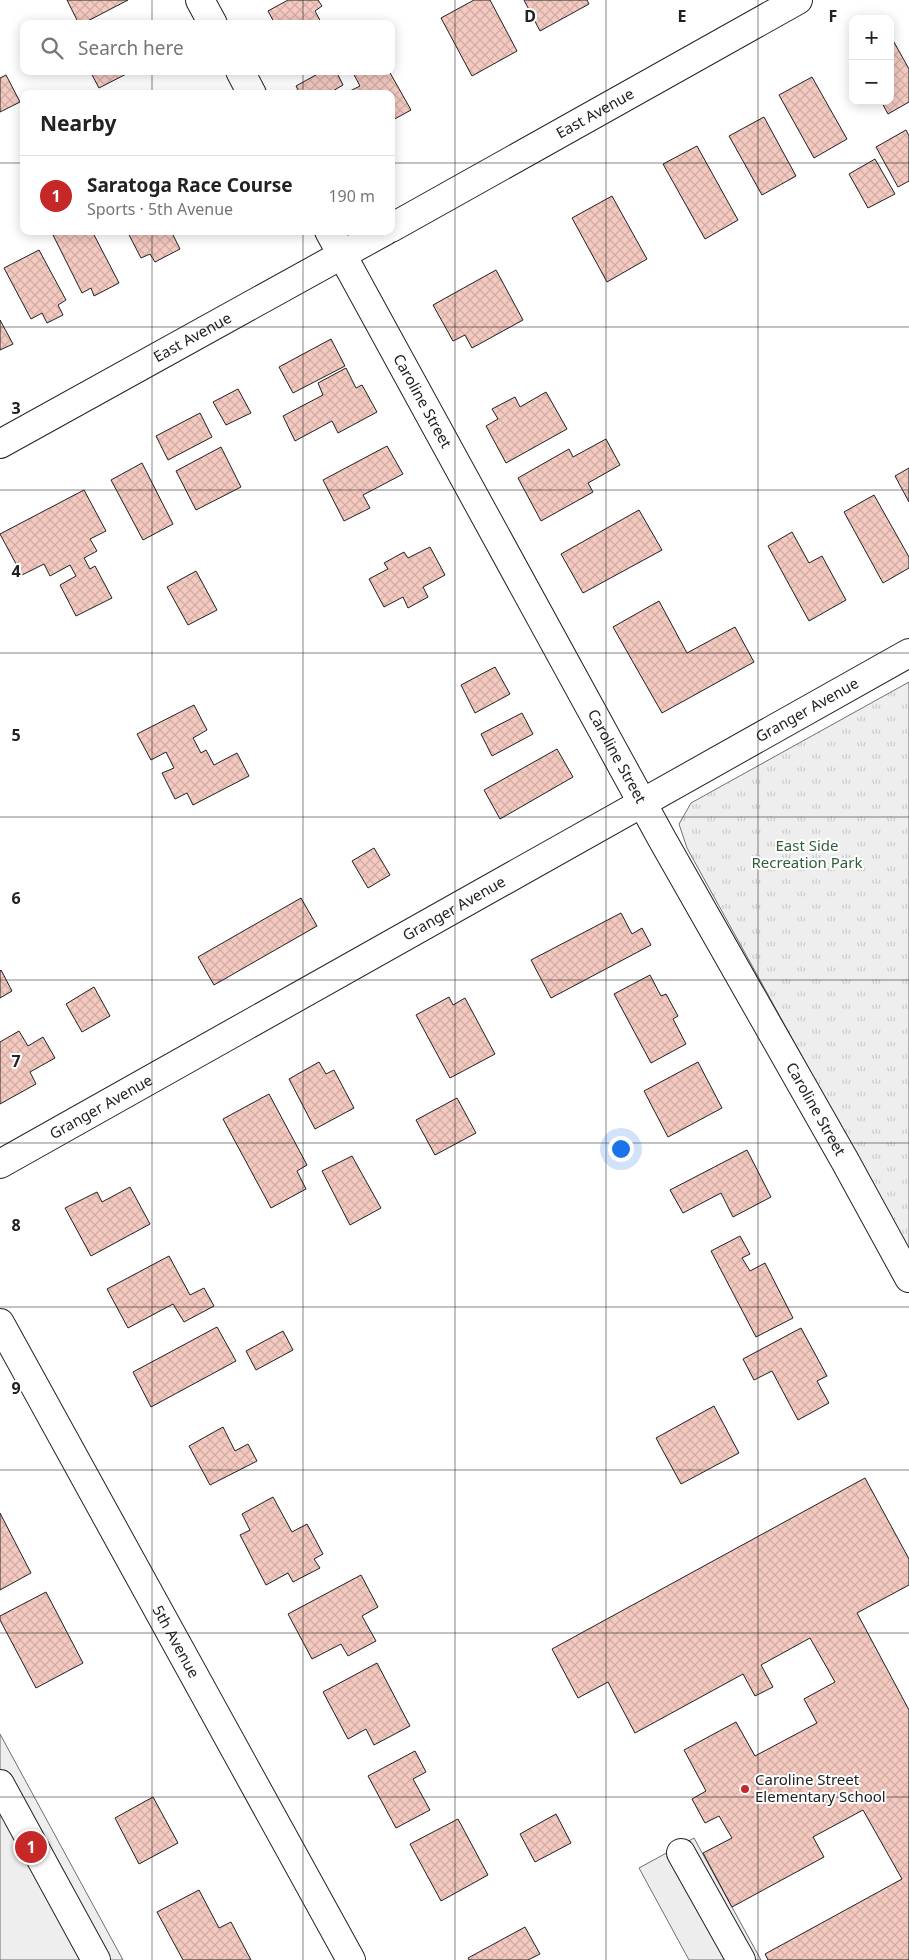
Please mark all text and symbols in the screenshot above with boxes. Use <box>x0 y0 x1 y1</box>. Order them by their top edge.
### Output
text: D <box>524 5 536 27</box>
text: E <box>678 5 687 27</box>
text: F <box>829 5 837 27</box>
map controls <box>849 15 894 105</box>
button: + <box>849 15 894 60</box>
search box <box>20 20 395 75</box>
icon: search <box>38 34 66 62</box>
text: Search here <box>78 35 184 61</box>
button: − <box>849 60 894 105</box>
street label: East Avenue <box>552 83 637 143</box>
text: Nearby <box>40 109 116 137</box>
text: Saratoga Race Course <box>87 172 293 198</box>
text: 1 <box>51 185 61 207</box>
text: 190 m <box>328 185 375 207</box>
text: Sports · 5th Avenue <box>87 198 233 220</box>
street label: East Avenue <box>150 307 234 366</box>
street label: Caroline Street <box>389 350 457 452</box>
text: 3 <box>11 397 21 419</box>
text: 4 <box>11 560 21 582</box>
street label: Granger Avenue <box>752 672 862 746</box>
street label: Caroline Street <box>584 705 652 807</box>
text: 5 <box>11 724 21 746</box>
park label: East Side Recreation Park <box>752 835 863 872</box>
street label: Granger Avenue <box>399 871 509 945</box>
text: 6 <box>11 887 21 909</box>
text: 7 <box>11 1050 21 1072</box>
street label: Caroline Street <box>782 1058 851 1159</box>
street label: Granger Avenue <box>46 1069 156 1143</box>
your location <box>608 1136 634 1162</box>
text: 8 <box>11 1214 21 1236</box>
text: 9 <box>11 1377 21 1399</box>
street label: 5th Avenue <box>149 1601 205 1681</box>
place label: Caroline Street Elementary School <box>755 1769 886 1806</box>
marker: Caroline Street Elementary School <box>739 1783 751 1795</box>
pin: 1 <box>15 1828 47 1866</box>

